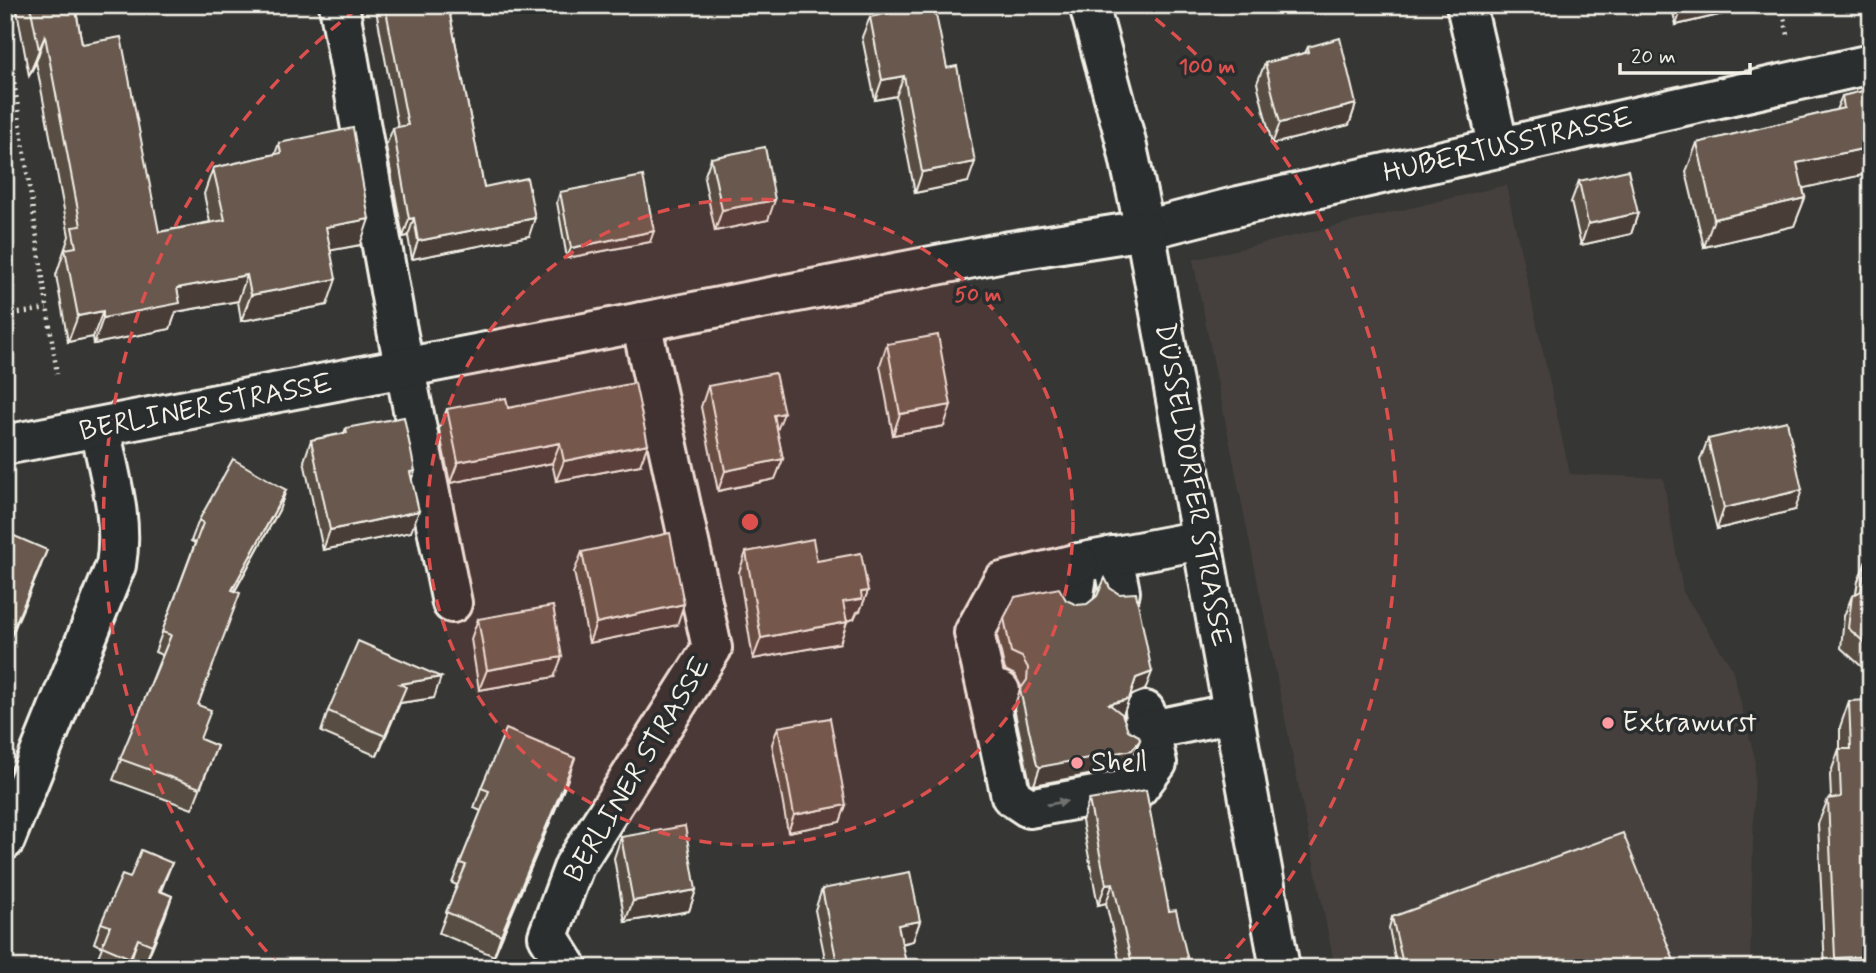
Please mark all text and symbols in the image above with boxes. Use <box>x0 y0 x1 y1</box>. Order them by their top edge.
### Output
scale bar <box>1620 32 1750 76</box>
text: 20 m <box>1631 43 1676 71</box>
text: 100 m <box>1179 53 1235 81</box>
street label: HUBERTUSSTRASSE <box>1380 99 1636 193</box>
text: 50 m <box>955 281 1002 309</box>
street label: DÜSSELDORFER STRASSE <box>1145 320 1239 650</box>
street label: BERLINER STRASSE <box>76 365 336 451</box>
centre of rings <box>738 510 762 534</box>
street label: BERLINER STRASSE <box>556 650 720 890</box>
place label: Extrawurst <box>1622 705 1758 742</box>
marker: Extrawurst <box>1600 715 1616 731</box>
place label: Shell <box>1091 745 1147 782</box>
marker: Shell <box>1069 755 1085 771</box>
one-way arrow <box>1046 797 1068 808</box>

